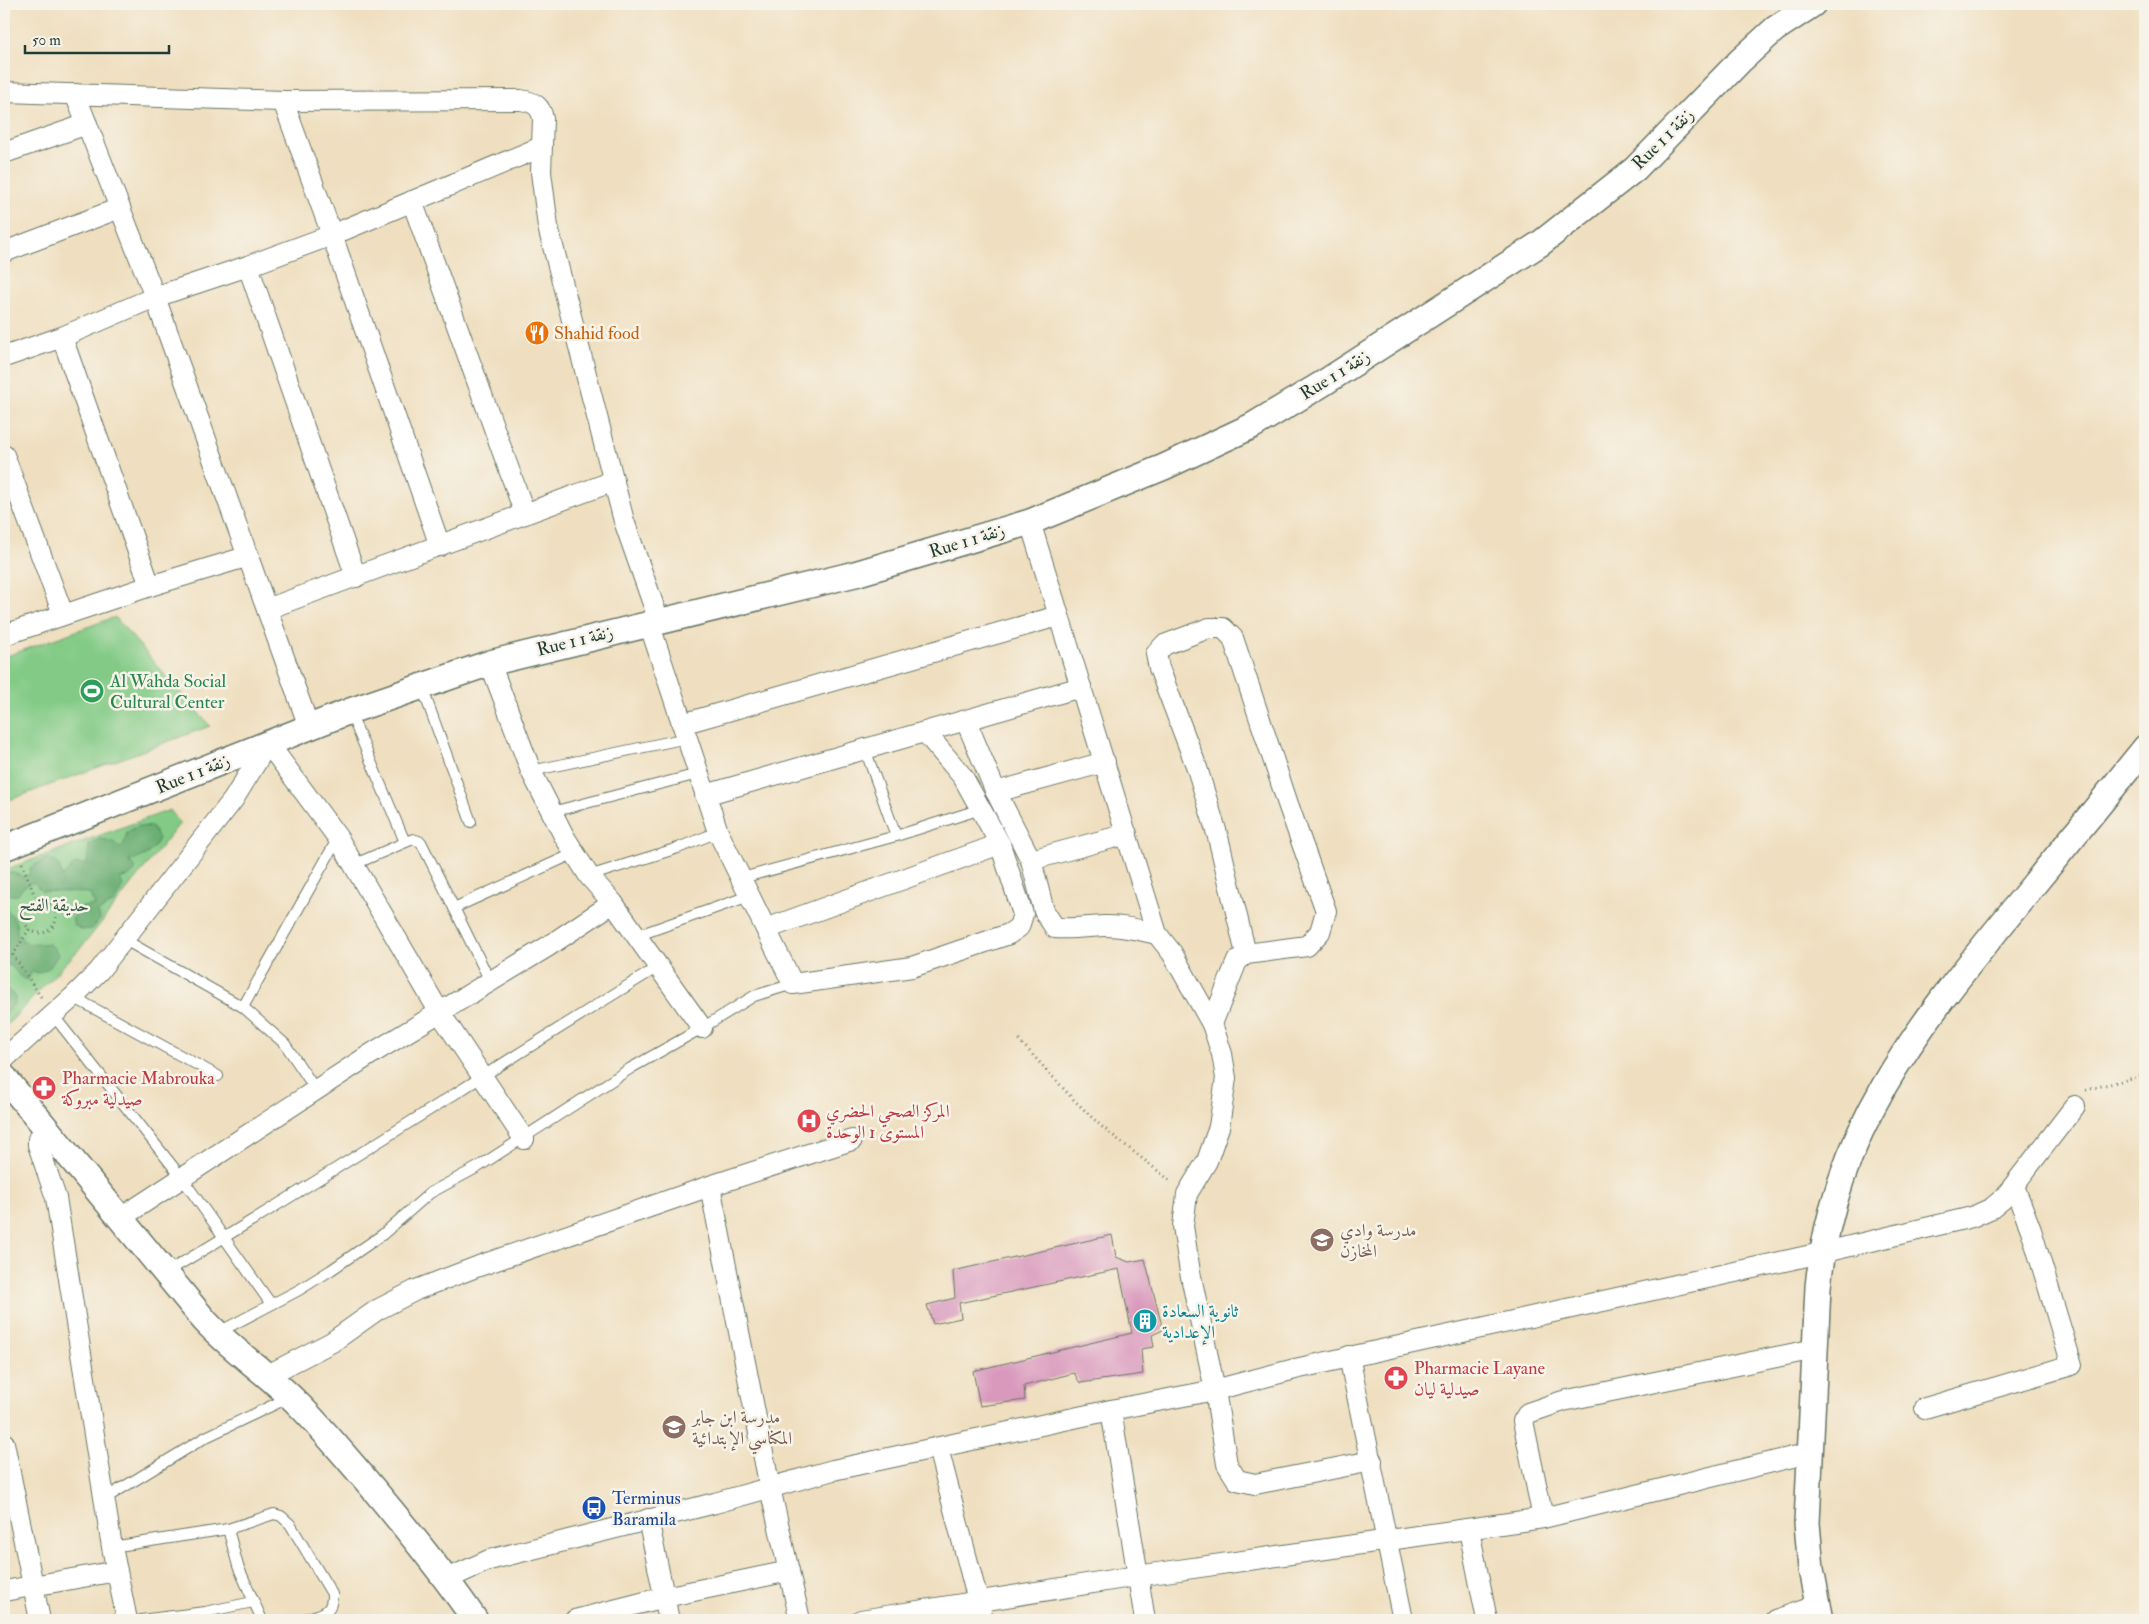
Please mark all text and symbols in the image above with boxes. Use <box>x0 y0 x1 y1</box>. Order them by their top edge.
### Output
scale bar <box>25 22 169 54</box>
text: 50 m <box>32 31 61 50</box>
street label: Rue 1 زنقة 1 <box>1627 103 1699 175</box>
restaurant icon: Shahid food <box>524 320 550 346</box>
place label: Shahid food <box>554 322 640 345</box>
street label: Rue 1 زنقة 1 <box>1296 345 1374 405</box>
street label: Rue 1 زنقة 1 <box>926 519 1008 563</box>
street label: Rue 1 زنقة 1 <box>534 620 616 662</box>
place label: Al Wahda Social Cultural Center <box>109 670 227 714</box>
sports icon: Al Wahda Social Cultural Center <box>79 678 105 704</box>
street label: Rue 1 زنقة 1 <box>153 749 233 799</box>
park label: حديقة الفتح <box>19 894 89 921</box>
place label: Pharmacie Mabrouka صيدلية مبروكة <box>61 1067 215 1111</box>
pharmacy icon: Pharmacie Mabrouka صيدلية مبروكة <box>31 1075 57 1101</box>
place label: المركز الصحي الحضري المستوى 1 الوحدة <box>826 1100 950 1144</box>
hospital icon: المركز الصحي الحضري المستوى 1 الوحدة <box>796 1108 822 1134</box>
place label: مدرسة وادي المخازن <box>1340 1219 1416 1263</box>
school or university icon: مدرسة وادي المخازن <box>1309 1227 1335 1253</box>
place label: ثانوية السعادة الإعدادية <box>1162 1300 1239 1345</box>
building icon: ثانوية السعادة الإعدادية <box>1132 1308 1158 1334</box>
place label: Pharmacie Layane صيدلية ليان <box>1414 1357 1546 1401</box>
pharmacy icon: Pharmacie Layane صيدلية ليان <box>1383 1365 1409 1391</box>
place label: مدرسة ابن جابر المكناسي الإبتدائية <box>690 1406 792 1455</box>
school or university icon: مدرسة ابن جابر المكناسي الإبتدائية <box>661 1414 687 1440</box>
place label: Terminus Baramila <box>612 1487 681 1531</box>
bus stop icon: Terminus Baramila <box>581 1495 607 1521</box>

